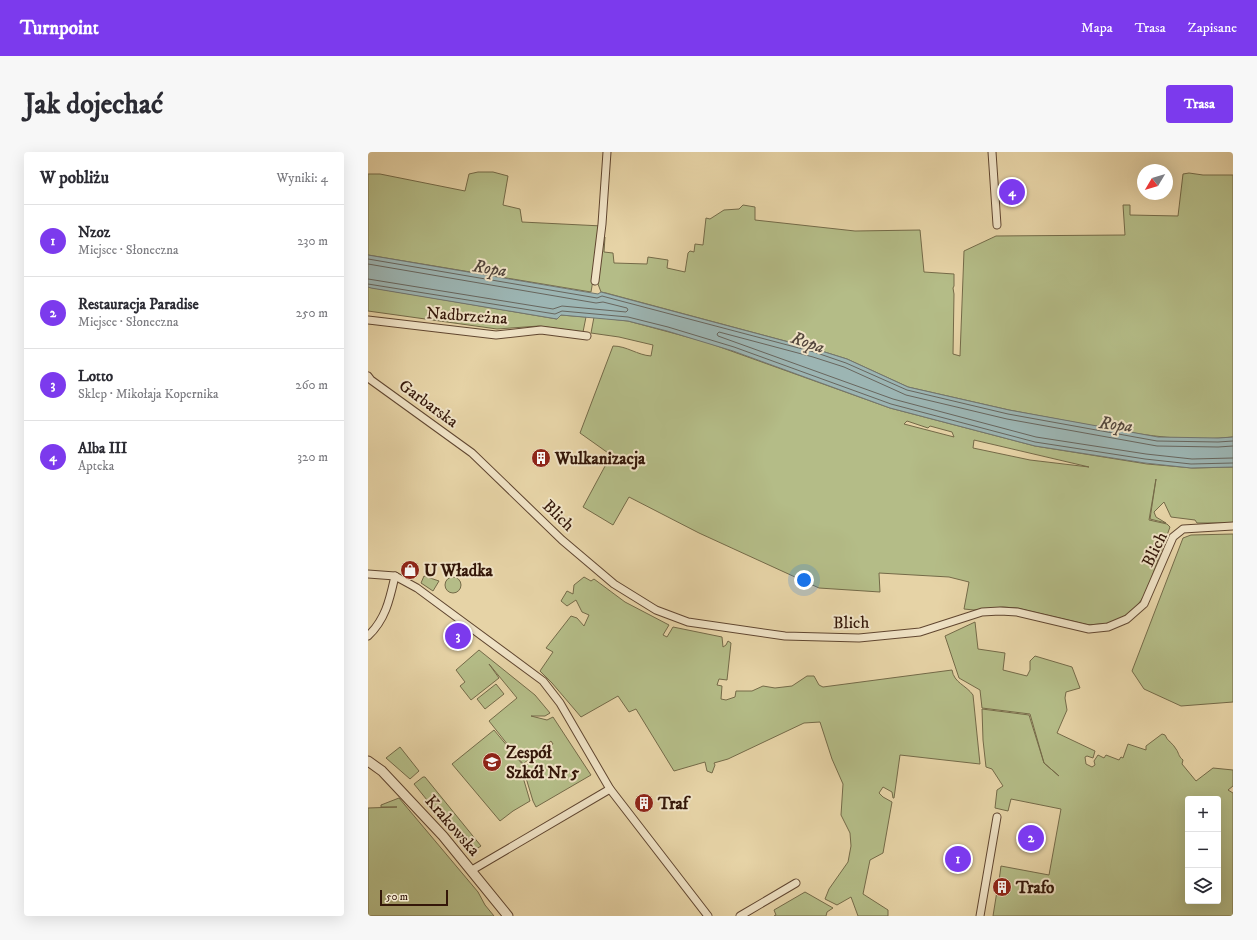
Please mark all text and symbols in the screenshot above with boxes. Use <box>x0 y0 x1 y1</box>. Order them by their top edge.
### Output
text: Turnpoint <box>20 17 99 40</box>
text: Mapa <box>1081 19 1113 37</box>
text: Trasa <box>1135 19 1166 37</box>
text: Zapisane <box>1188 19 1237 37</box>
button: Trasa <box>1166 85 1233 123</box>
text: Jak dojechać <box>24 87 163 122</box>
north arrow <box>1137 164 1173 200</box>
text: W pobliżu <box>40 167 109 189</box>
text: Wyniki: 4 <box>277 170 328 186</box>
pin: 4 <box>999 177 1025 207</box>
text: Nzoz <box>78 223 110 242</box>
text: 1 <box>51 233 55 249</box>
text: 230 m <box>297 233 328 249</box>
text: Miejsce · Słoneczna <box>78 242 178 258</box>
water label: Ropa <box>470 255 509 283</box>
text: Restauracja Paradise <box>78 295 199 314</box>
street label: Nadbrzeżna <box>426 302 509 330</box>
text: 2 <box>50 305 56 321</box>
text: 250 m <box>296 305 328 321</box>
text: Miejsce · Słoneczna <box>78 314 178 330</box>
water label: Ropa <box>787 327 827 359</box>
text: Lotto <box>78 367 113 386</box>
street label: Garbarska <box>394 375 463 433</box>
text: 3 <box>51 377 55 393</box>
text: 260 m <box>295 377 328 393</box>
text: Sklep · Mikołaja Kopernika <box>78 386 219 402</box>
water label: Ropa <box>1097 412 1134 438</box>
text: Alba III <box>78 439 127 458</box>
building icon: Wulkanizacja <box>530 447 552 469</box>
place label: Wulkanizacja <box>554 448 646 470</box>
text: 4 <box>49 449 57 465</box>
text: 320 m <box>297 449 328 465</box>
text: Apteka <box>78 458 114 474</box>
street label: Blich <box>538 495 579 536</box>
street label: Blich <box>1137 528 1173 571</box>
shop icon: U Władka <box>399 559 421 581</box>
place label: U Władka <box>424 560 494 582</box>
your location <box>794 570 814 590</box>
street label: Blich <box>833 612 869 634</box>
pin: 3 <box>445 621 471 651</box>
place label: Zespół Szkół Nr 5 <box>506 742 580 784</box>
school or university icon: Zespół Szkół Nr 5 <box>481 751 503 773</box>
street label: Krakowska <box>420 790 485 861</box>
building icon: Traf <box>633 792 655 814</box>
place label: Traf <box>657 793 692 815</box>
map controls <box>1185 796 1221 904</box>
button: + <box>1185 796 1221 832</box>
pin: 2 <box>1018 823 1044 853</box>
button: − <box>1185 832 1221 868</box>
pin: 1 <box>945 844 971 874</box>
button: layers <box>1185 868 1221 904</box>
building icon: Trafo <box>991 876 1013 898</box>
place label: Trafo <box>1015 877 1054 899</box>
scale bar <box>380 888 448 907</box>
text: 50 m <box>386 890 408 904</box>

